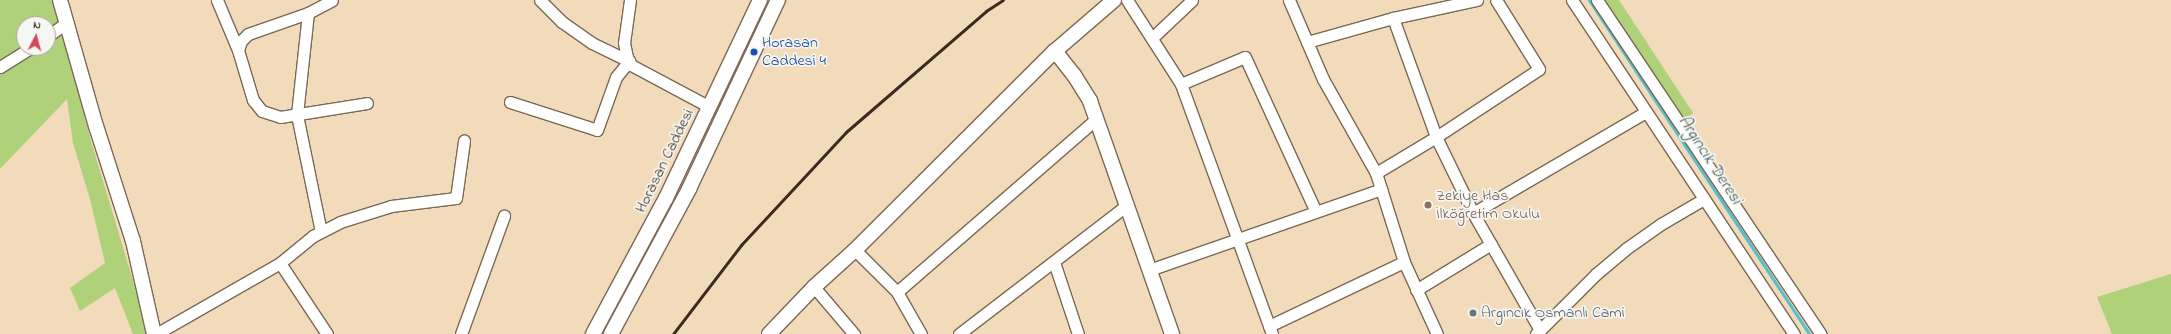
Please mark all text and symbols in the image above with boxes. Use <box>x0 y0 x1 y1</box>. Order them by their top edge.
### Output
north arrow <box>16 16 56 56</box>
text: N <box>33 17 42 33</box>
place label: Horasan Caddesi 4 <box>762 33 826 71</box>
marker: Horasan Caddesi 4 <box>749 47 759 57</box>
street label: Horasan Caddesi <box>631 106 699 216</box>
water label: Argıncık Deresi <box>1674 112 1746 208</box>
place label: Zekiye Has İlköğretim Okulu <box>1436 186 1540 224</box>
marker: Zekiye Has İlköğretim Okulu <box>1423 200 1433 210</box>
place label: Argıncık Osmanlı Cami <box>1481 303 1625 323</box>
marker: Argıncık Osmanlı Cami <box>1468 308 1478 318</box>

